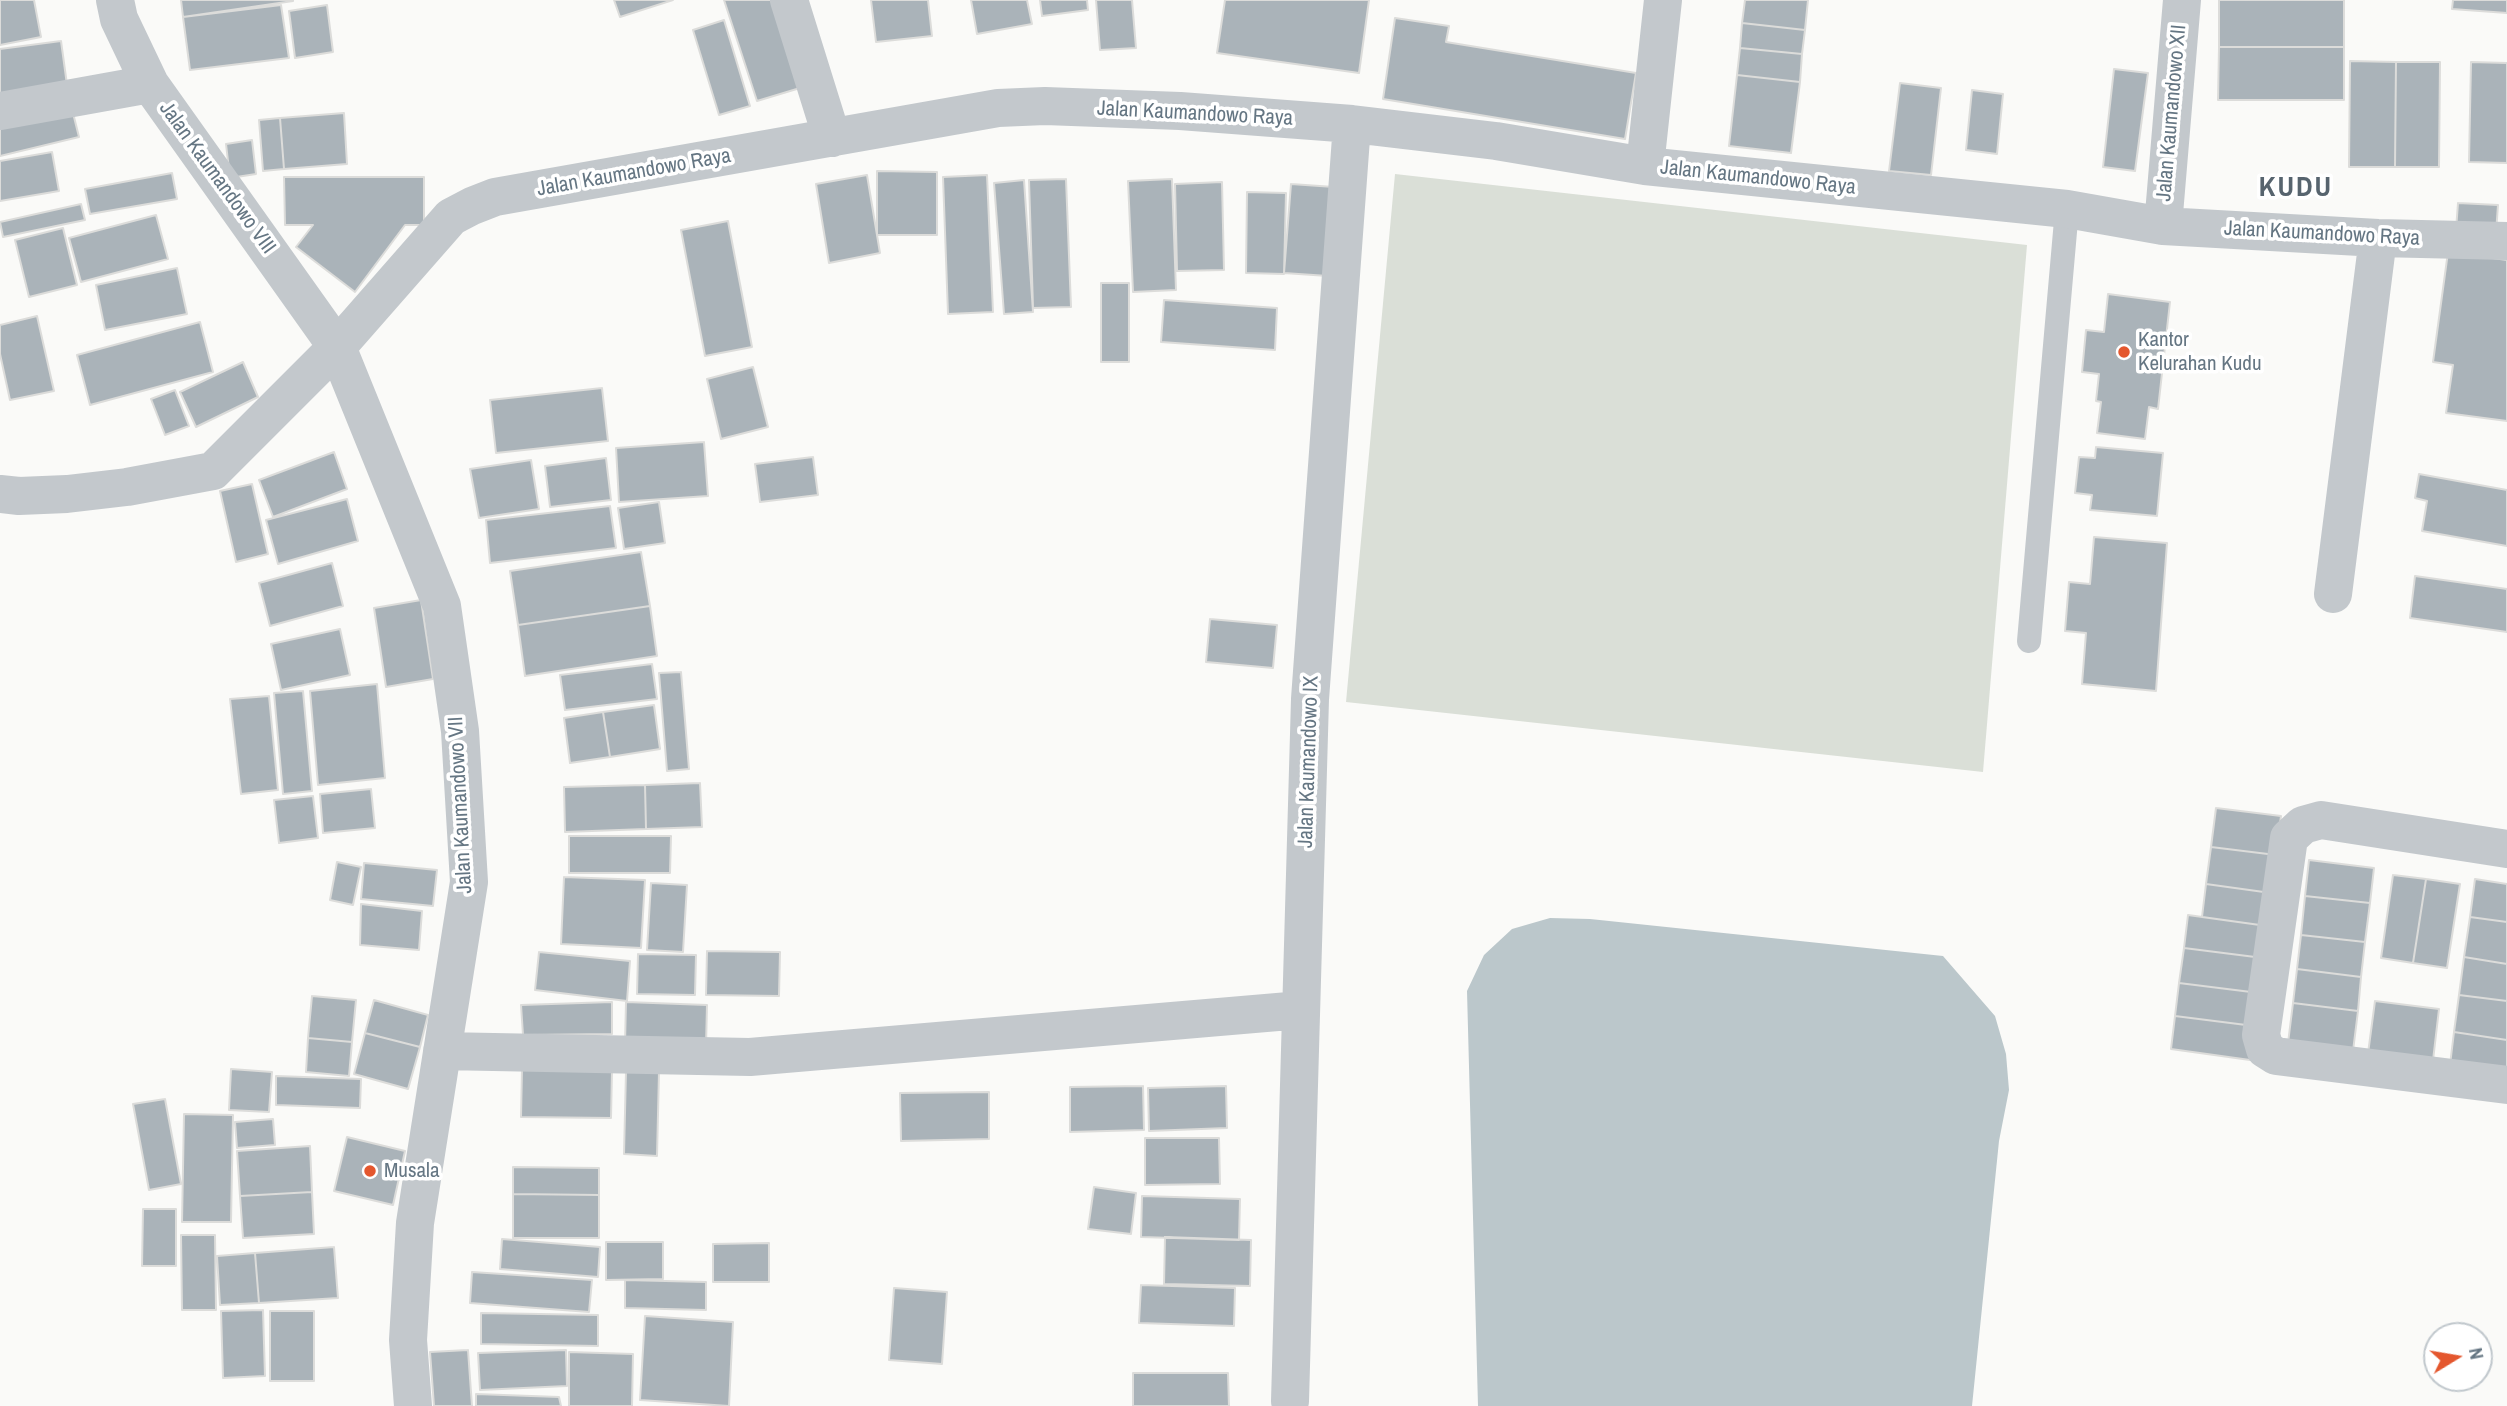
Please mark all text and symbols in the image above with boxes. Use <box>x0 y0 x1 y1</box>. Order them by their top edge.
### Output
street label: Jalan Kaumandowo XII <box>2152 24 2192 202</box>
street label: Jalan Kaumandowo Raya <box>1096 96 1294 132</box>
street label: Jalan Kaumandowo VIII <box>153 97 281 259</box>
street label: Jalan Kaumandowo Raya <box>535 144 733 202</box>
street label: Jalan Kaumandowo Raya <box>1659 155 1857 201</box>
district label: KUDU <box>2259 171 2333 205</box>
street label: Jalan Kaumandowo Raya <box>2223 216 2421 252</box>
place label: Kantor Kelurahan Kudu <box>2138 327 2262 377</box>
marker: Kantor Kelurahan Kudu <box>2116 344 2132 360</box>
street label: Jalan Kaumandowo IX <box>1293 675 1325 849</box>
street label: Jalan Kaumandowo VII <box>444 716 478 894</box>
place label: Musala <box>384 1158 440 1184</box>
marker: Musala <box>362 1163 378 1179</box>
north arrow <box>2423 1322 2493 1392</box>
text: N <box>2463 1345 2490 1361</box>

